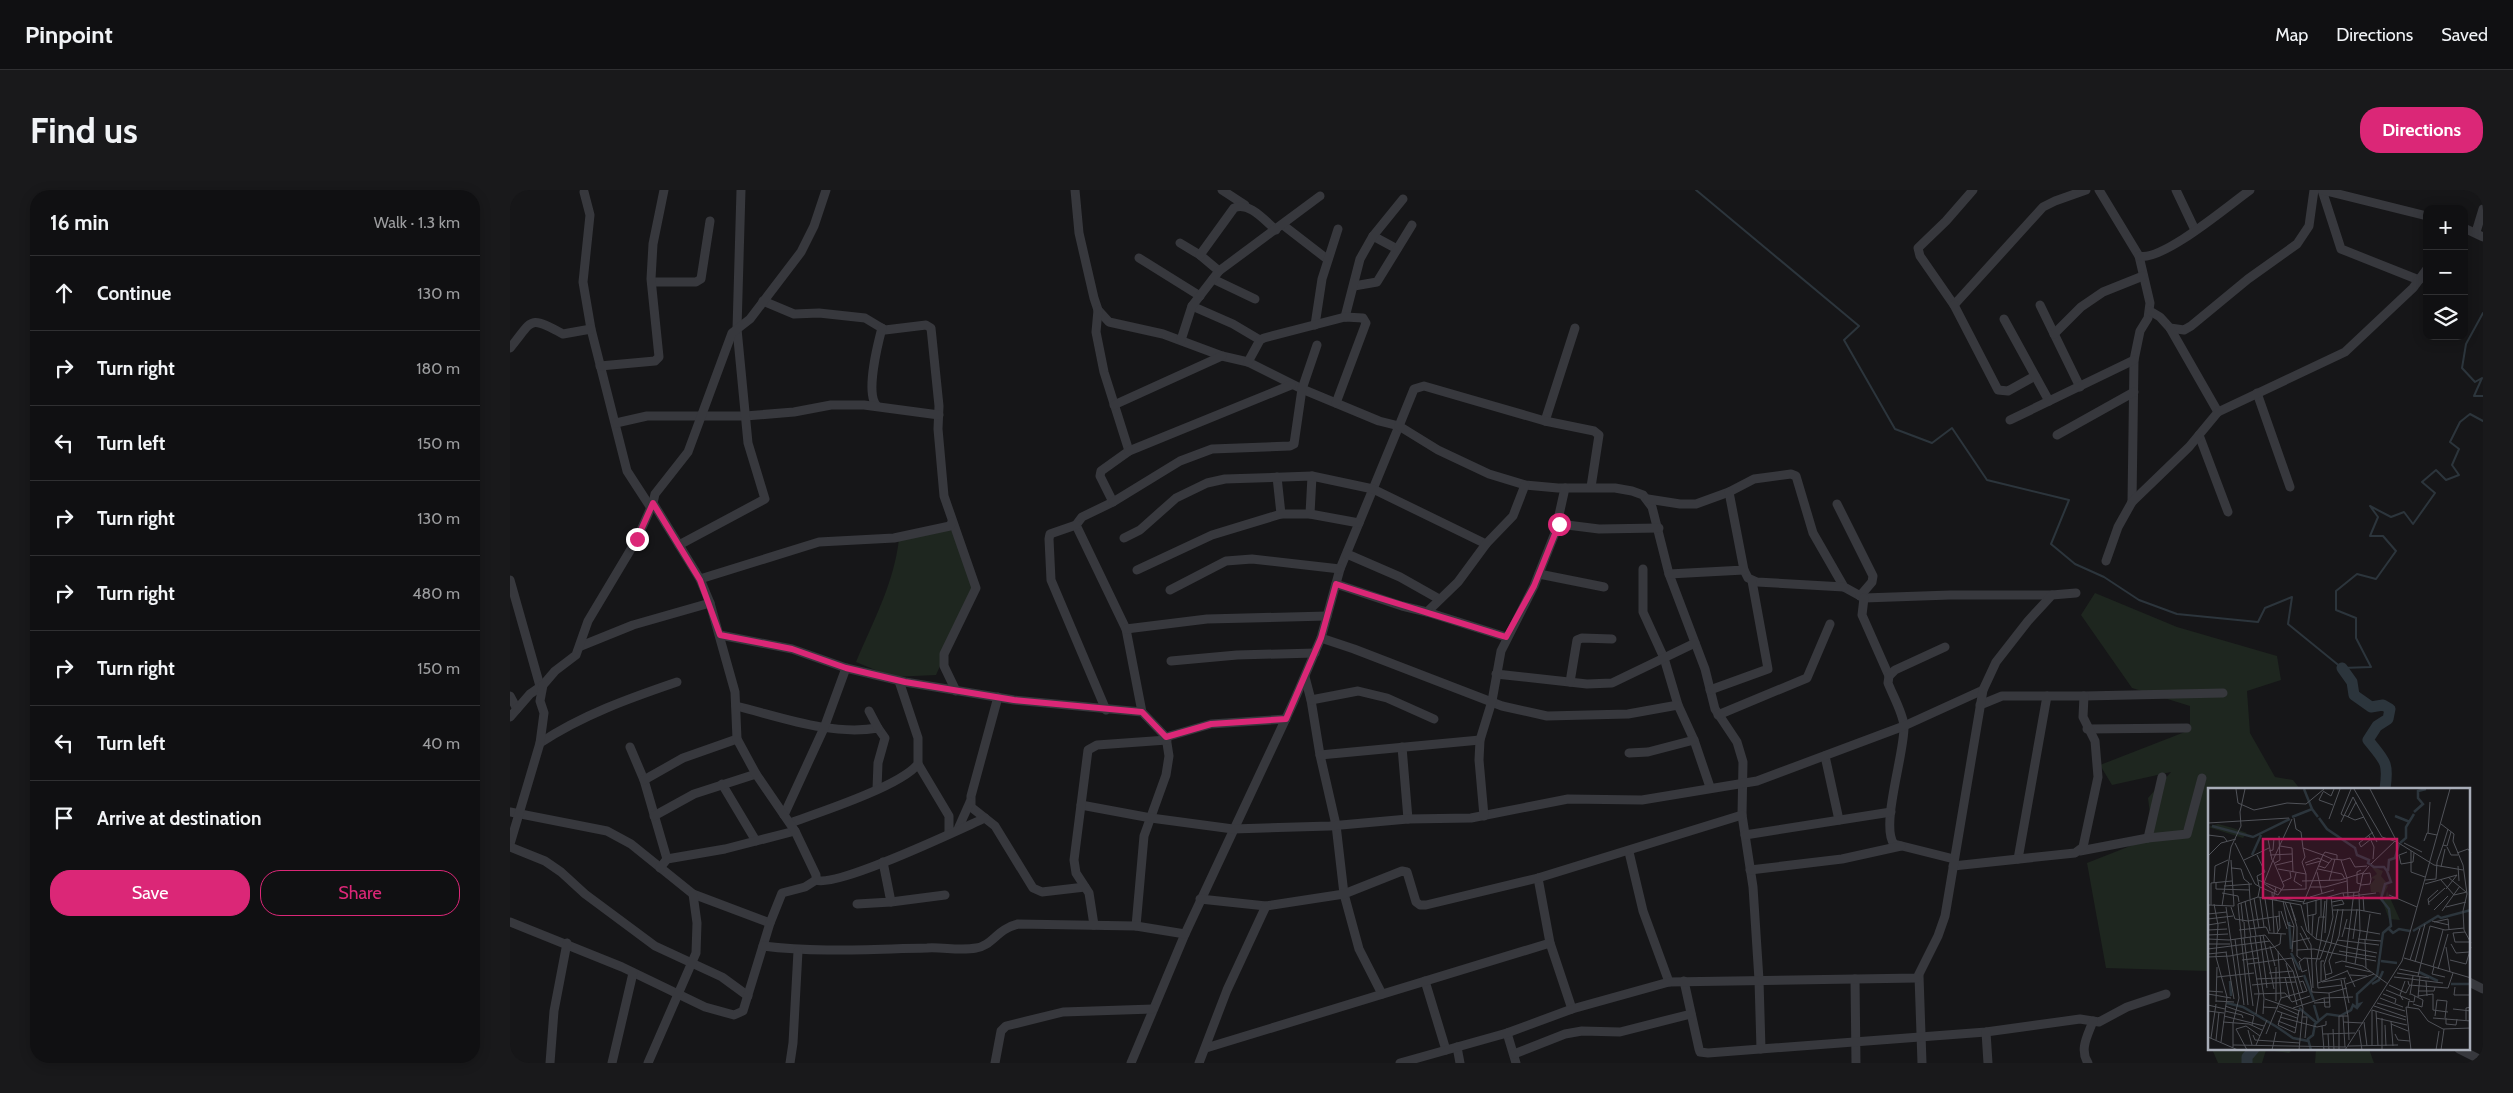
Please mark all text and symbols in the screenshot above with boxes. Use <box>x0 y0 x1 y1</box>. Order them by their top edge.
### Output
text: Pinpoint <box>25 20 113 49</box>
text: Map <box>2275 24 2308 46</box>
text: Directions <box>2336 24 2413 46</box>
text: Saved <box>2441 24 2488 46</box>
button: Directions <box>2360 107 2483 153</box>
text: Find us <box>30 109 138 152</box>
map controls <box>2423 205 2468 340</box>
button: + <box>2423 205 2468 250</box>
text: 16 min <box>50 210 109 235</box>
text: Walk · 1.3 km <box>374 213 460 232</box>
button: − <box>2423 250 2468 295</box>
icon: ahead <box>50 279 78 307</box>
text: Continue <box>97 282 171 305</box>
text: 130 m <box>417 284 460 303</box>
button: layers <box>2423 295 2468 340</box>
icon: right <box>50 354 78 382</box>
text: Turn right <box>97 357 175 380</box>
text: 180 m <box>416 359 460 378</box>
icon: left <box>50 429 78 457</box>
text: Turn left <box>97 432 165 455</box>
text: 150 m <box>417 434 460 453</box>
icon: right <box>50 504 78 532</box>
text: Turn right <box>97 507 175 530</box>
text: 130 m <box>417 509 460 528</box>
route start <box>1548 513 1571 536</box>
route end <box>626 528 649 551</box>
icon: right <box>50 579 78 607</box>
text: Turn right <box>97 582 175 605</box>
text: 480 m <box>412 584 460 603</box>
icon: right <box>50 654 78 682</box>
text: Turn right <box>97 657 175 680</box>
text: 150 m <box>417 659 460 678</box>
icon: left <box>50 729 78 757</box>
text: Turn left <box>97 732 165 755</box>
text: 40 m <box>422 734 460 753</box>
inset map <box>2208 788 2470 1050</box>
icon: arrive <box>50 804 78 832</box>
text: Arrive at destination <box>97 807 261 830</box>
button: Save <box>50 870 250 916</box>
button: Share <box>260 870 460 916</box>

